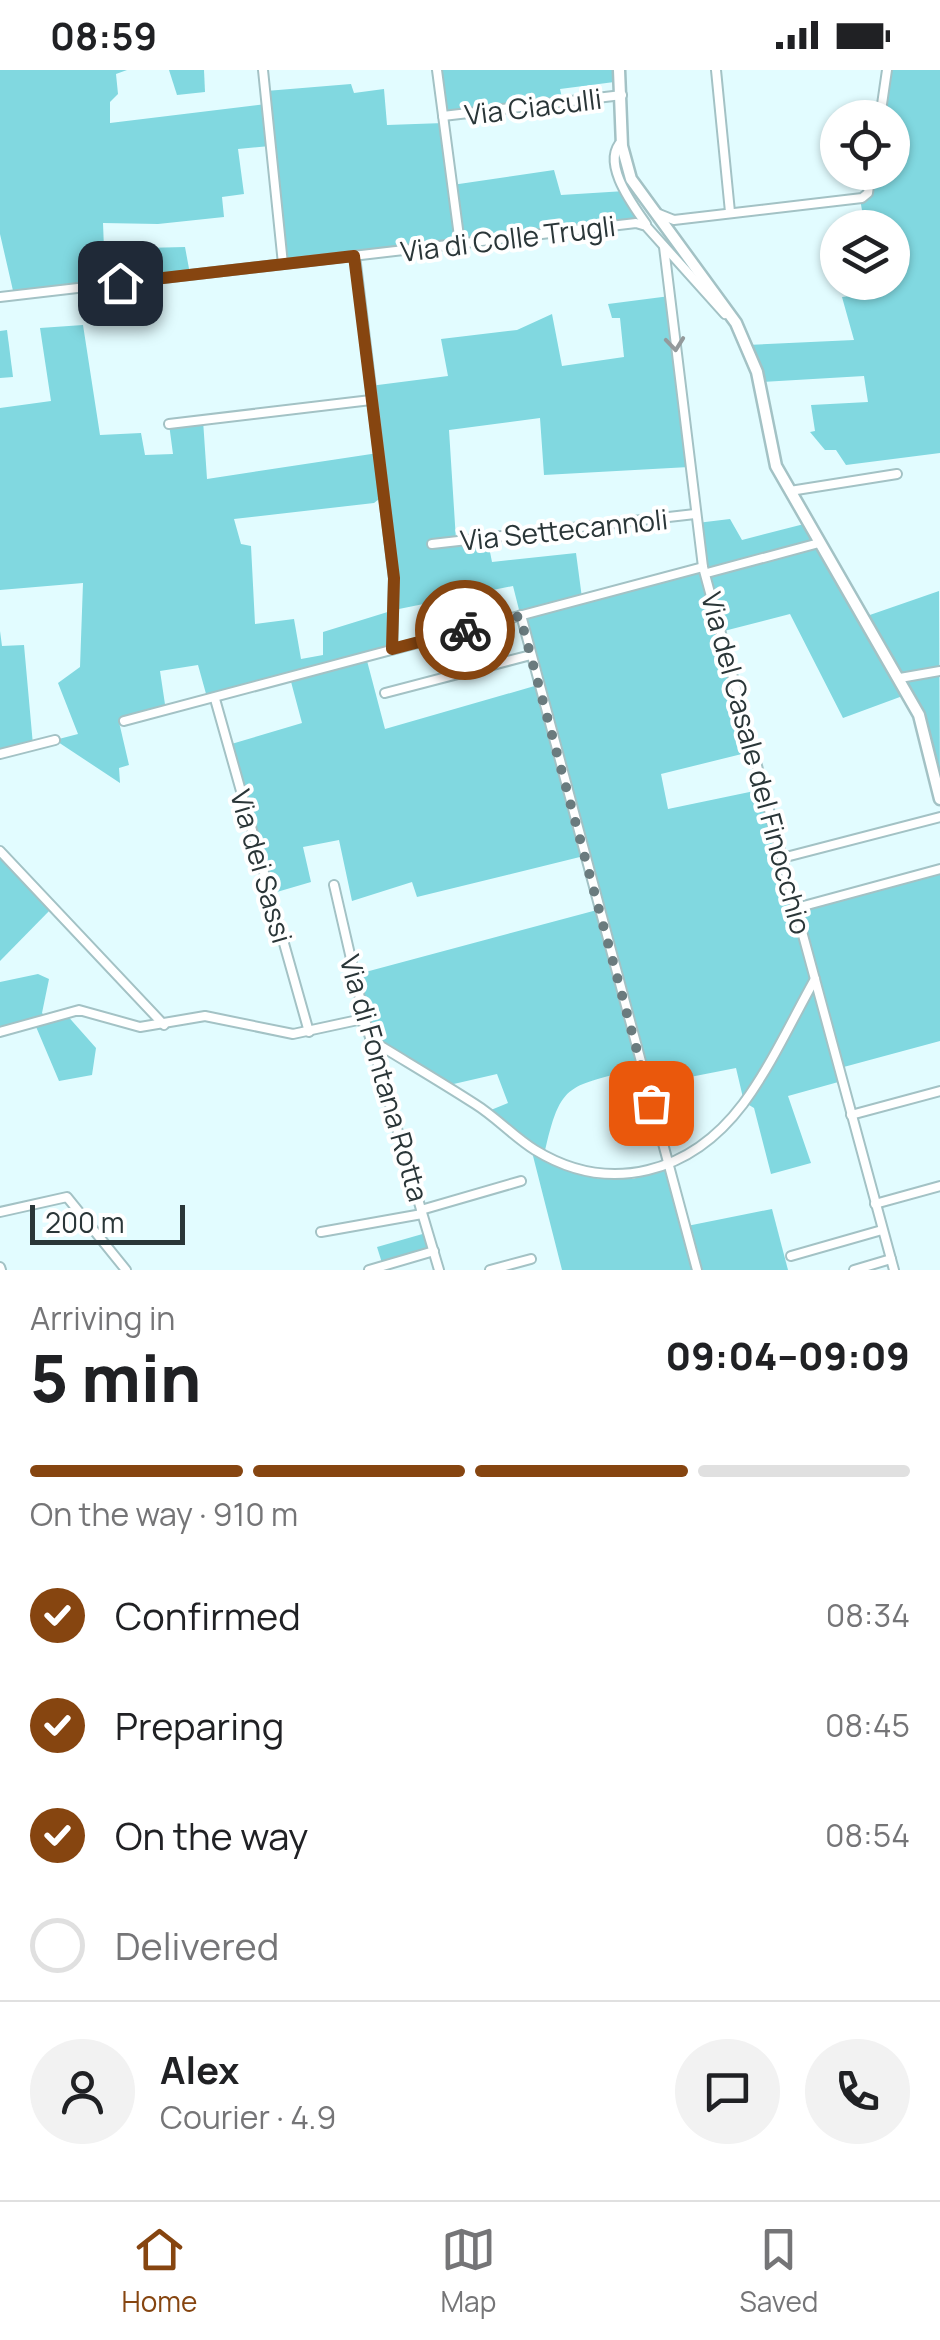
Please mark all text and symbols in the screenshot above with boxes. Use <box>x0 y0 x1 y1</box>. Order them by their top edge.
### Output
text: 08:59 <box>50 9 157 61</box>
street label: Via Ciaculli <box>462 79 604 133</box>
map controls <box>820 100 910 300</box>
button: locate <box>820 100 910 190</box>
street label: Via di Colle Trugli <box>398 206 618 270</box>
button: layers <box>820 210 910 300</box>
pin <box>78 241 163 326</box>
icon: home <box>93 256 148 311</box>
one-way arrow <box>664 337 685 353</box>
street label: Via Settecannoli <box>458 499 670 559</box>
courier <box>415 580 515 680</box>
street label: Via del Casale del Finocchio <box>693 588 821 938</box>
icon: bike <box>438 603 493 658</box>
street label: Via dei Sassi <box>222 785 302 947</box>
street label: Via di Fontana Rotta <box>332 950 438 1206</box>
pin <box>609 1061 694 1146</box>
icon: bag <box>624 1076 679 1131</box>
scale bar <box>30 1200 185 1244</box>
text: 200 m <box>45 1203 124 1241</box>
text: Arriving in <box>30 1296 175 1340</box>
text: 09:04–09:09 <box>666 1329 910 1381</box>
text: 5 min <box>30 1333 201 1422</box>
text: On the way · 910 m <box>30 1492 298 1536</box>
icon: check <box>30 1588 85 1643</box>
text: Confirmed <box>115 1589 301 1641</box>
text: 08:34 <box>826 1593 910 1637</box>
icon: check <box>30 1698 85 1753</box>
text: Preparing <box>115 1699 284 1751</box>
text: 08:45 <box>825 1703 910 1747</box>
icon: check <box>30 1808 85 1863</box>
text: On the way <box>115 1809 308 1861</box>
text: 08:54 <box>825 1813 910 1857</box>
text: Delivered <box>115 1919 279 1971</box>
button: person <box>30 2039 135 2144</box>
button: chat <box>675 2039 780 2144</box>
button: phone <box>805 2039 910 2144</box>
text: Alex <box>160 2043 239 2095</box>
text: Courier · 4.9 <box>160 2095 336 2139</box>
tab: Home <box>122 2222 197 2320</box>
tab: Map <box>441 2222 496 2320</box>
tab: Saved <box>739 2222 818 2320</box>

